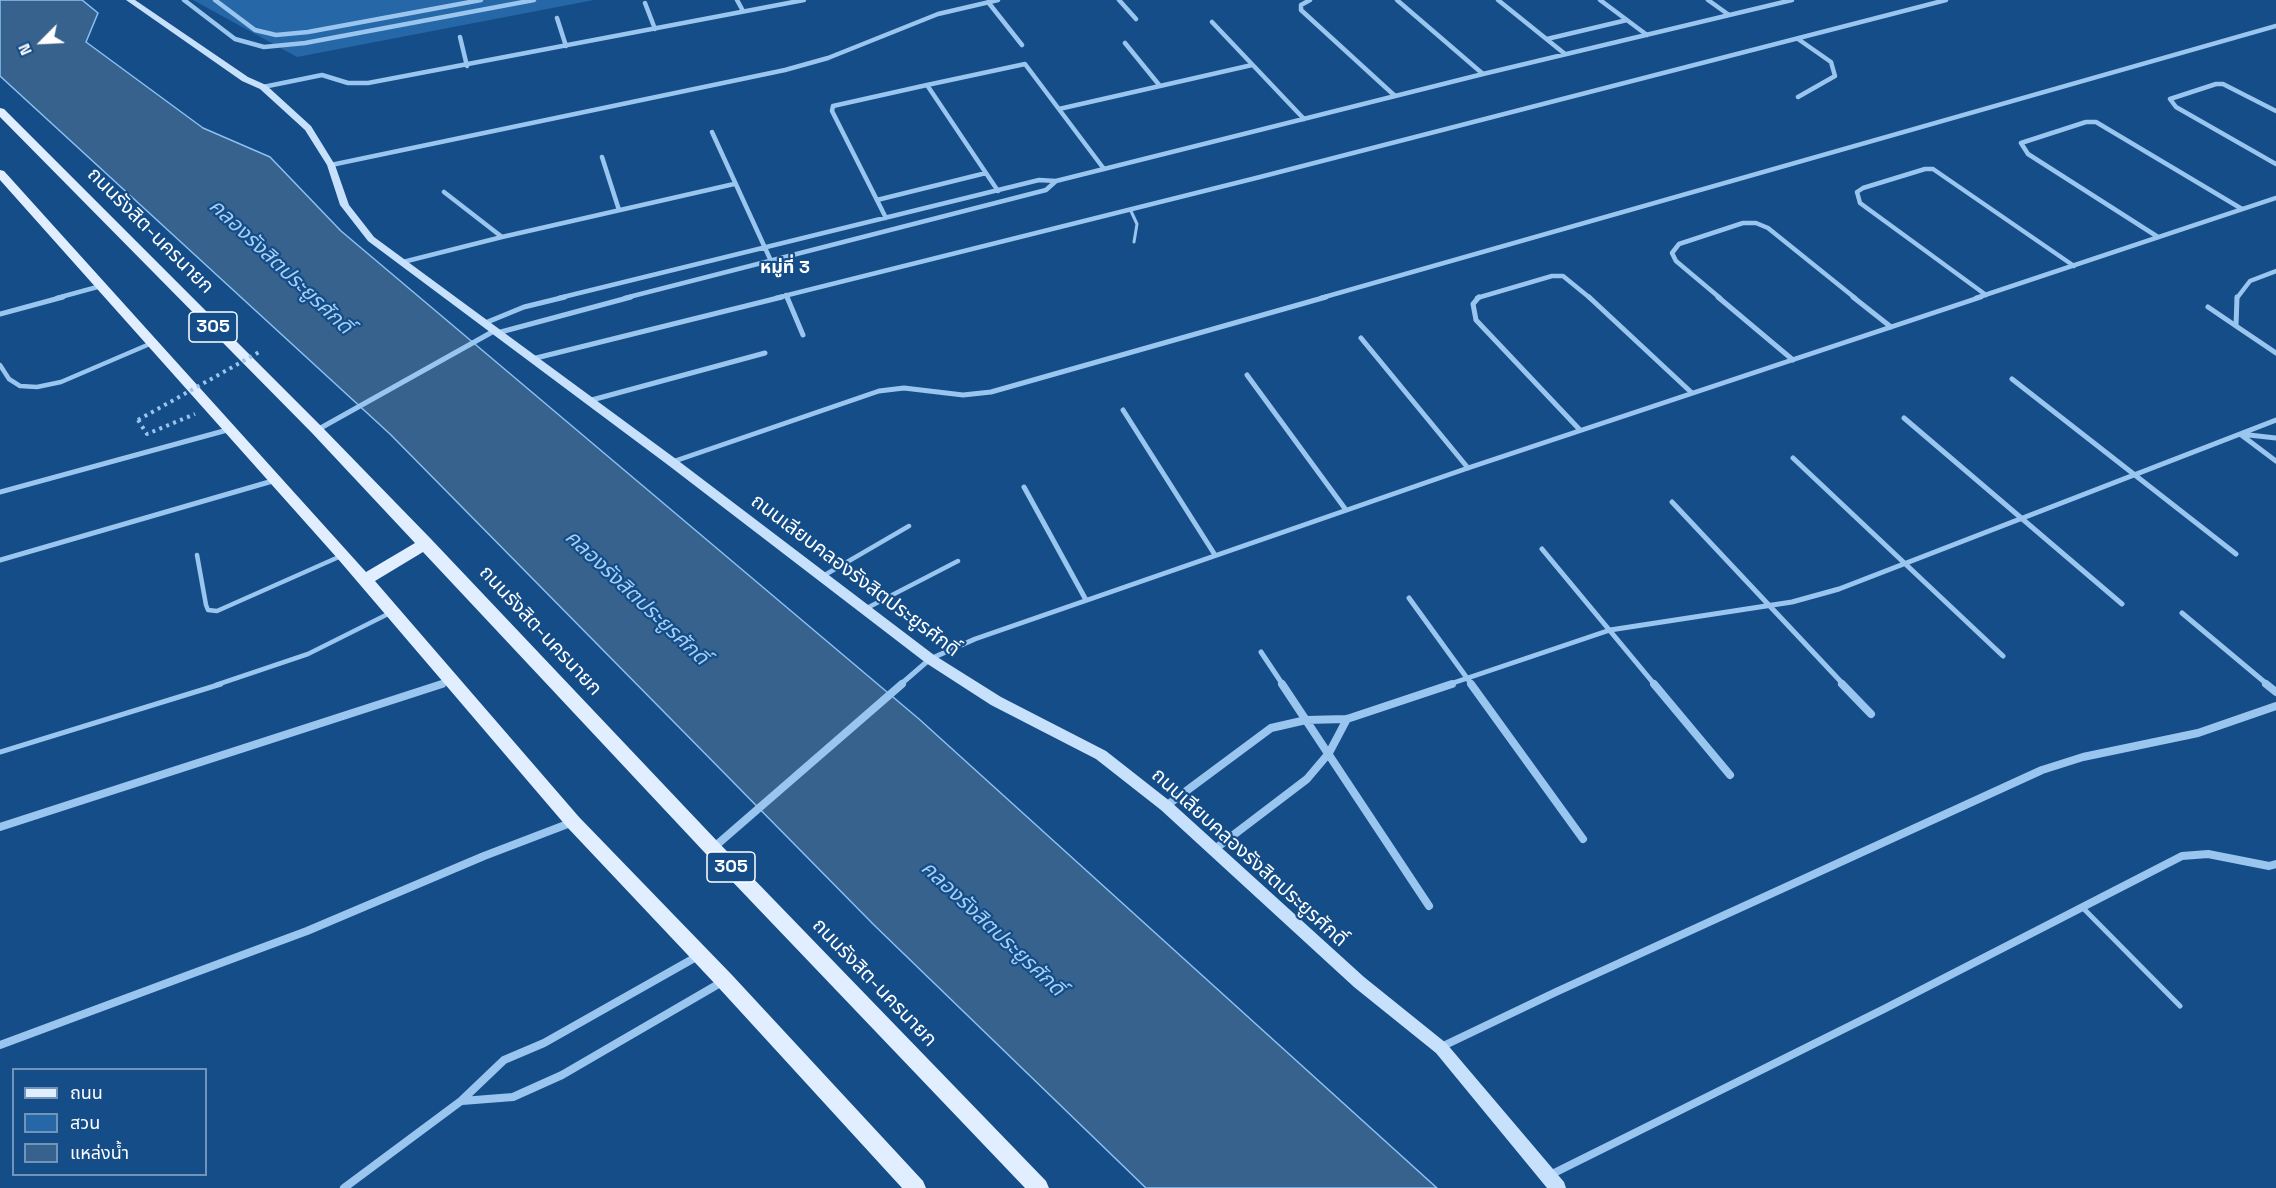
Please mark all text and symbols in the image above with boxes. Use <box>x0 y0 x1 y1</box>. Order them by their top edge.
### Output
north arrow <box>12 12 72 72</box>
text: N <box>13 40 37 59</box>
street label: ถนนรังสิต-นครนายก <box>82 163 218 299</box>
water label: คลองรังสิตประยูรศักดิ์ <box>203 194 357 340</box>
district label: หมู่ที่ 3 <box>760 257 810 279</box>
road number: 305 <box>189 312 237 342</box>
street label: ถนนเลียบคลองรังสิตประยูรศักดิ์ <box>746 490 964 662</box>
water label: คลองรังสิตประยูรศักดิ์ <box>559 525 713 671</box>
street label: ถนนรังสิต-นครนายก <box>474 561 606 701</box>
street label: ถนนเลียบคลองรังสิตประยูรศักดิ์ <box>1146 764 1352 952</box>
road number: 305 <box>707 852 755 882</box>
water label: คลองรังสิตประยูรศักดิ์ <box>915 856 1069 1002</box>
street label: ถนนรังสิต-นครนายก <box>807 914 941 1052</box>
legend <box>12 1068 207 1176</box>
text: ถนน <box>70 1081 103 1104</box>
text: สวน <box>70 1111 100 1134</box>
text: แหล่งน้ำ <box>70 1141 129 1164</box>

